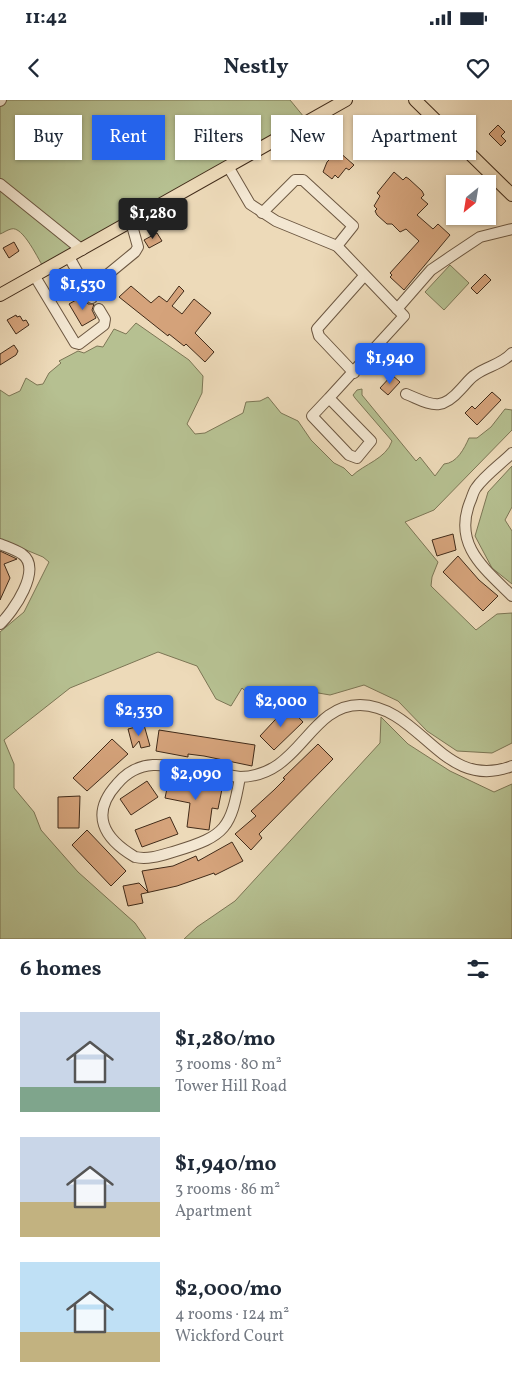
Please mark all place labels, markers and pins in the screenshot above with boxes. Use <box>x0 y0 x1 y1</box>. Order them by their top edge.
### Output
pin: $1,280 <box>112 198 194 240</box>
pin: $1,530 <box>42 268 124 311</box>
pin: $1,940 <box>349 342 431 385</box>
pin: $2,000 <box>240 686 322 728</box>
pin: $2,330 <box>98 694 180 737</box>
pin: $2,090 <box>155 758 237 801</box>

